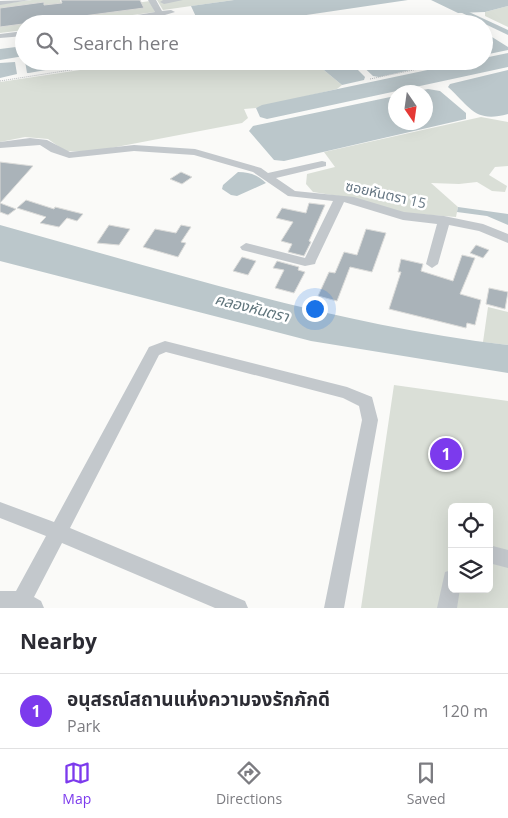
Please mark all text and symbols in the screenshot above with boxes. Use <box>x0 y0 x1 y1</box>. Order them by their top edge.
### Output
search box <box>15 15 493 70</box>
icon: search <box>33 29 61 57</box>
text: Search here <box>73 30 179 56</box>
north arrow <box>388 85 433 130</box>
street label: ซอยหันตรา 15 <box>344 176 428 212</box>
water label: คลองหันตรา <box>213 288 292 326</box>
your location <box>302 296 328 322</box>
pin: 1 <box>430 435 462 473</box>
map controls <box>448 503 493 593</box>
button: locate <box>448 503 493 548</box>
button: layers <box>448 548 493 593</box>
text: Nearby <box>20 627 97 655</box>
text: อนุสรณ์สถานแห่งความจงรักภักดี <box>67 686 330 712</box>
text: 1 <box>31 700 41 722</box>
text: 120 m <box>442 700 488 722</box>
text: Park <box>67 715 100 737</box>
tab: Map <box>62 759 91 808</box>
tab: Directions <box>216 759 282 808</box>
tab: Saved <box>407 759 446 808</box>

